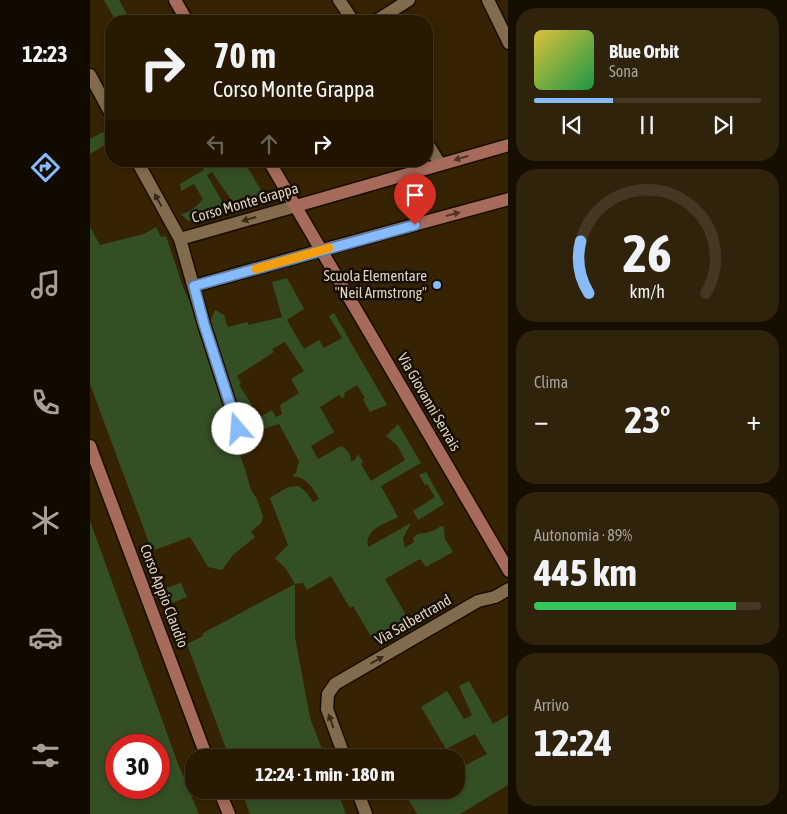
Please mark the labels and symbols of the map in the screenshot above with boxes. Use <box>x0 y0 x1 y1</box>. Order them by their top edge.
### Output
one-way arrow <box>454 155 469 163</box>
pin <box>394 174 436 225</box>
street label: Corso Monte Grappa <box>190 179 300 226</box>
one-way arrow <box>154 194 163 207</box>
one-way arrow <box>446 210 461 218</box>
one-way arrow <box>241 216 256 224</box>
place label: Scuola Elementare "Neil Armstrong" <box>323 267 427 301</box>
marker: Scuola Elementare "Neil Armstrong" <box>431 279 443 291</box>
street label: Via Giovanni Servais <box>394 350 464 454</box>
position arrow <box>211 402 263 454</box>
street label: Corso Appio Claudio <box>137 542 192 650</box>
street label: Via Salbertrand <box>372 591 454 648</box>
one-way arrow <box>370 655 384 664</box>
one-way arrow <box>327 713 334 728</box>
speed limit sign: 30 <box>105 734 170 799</box>

